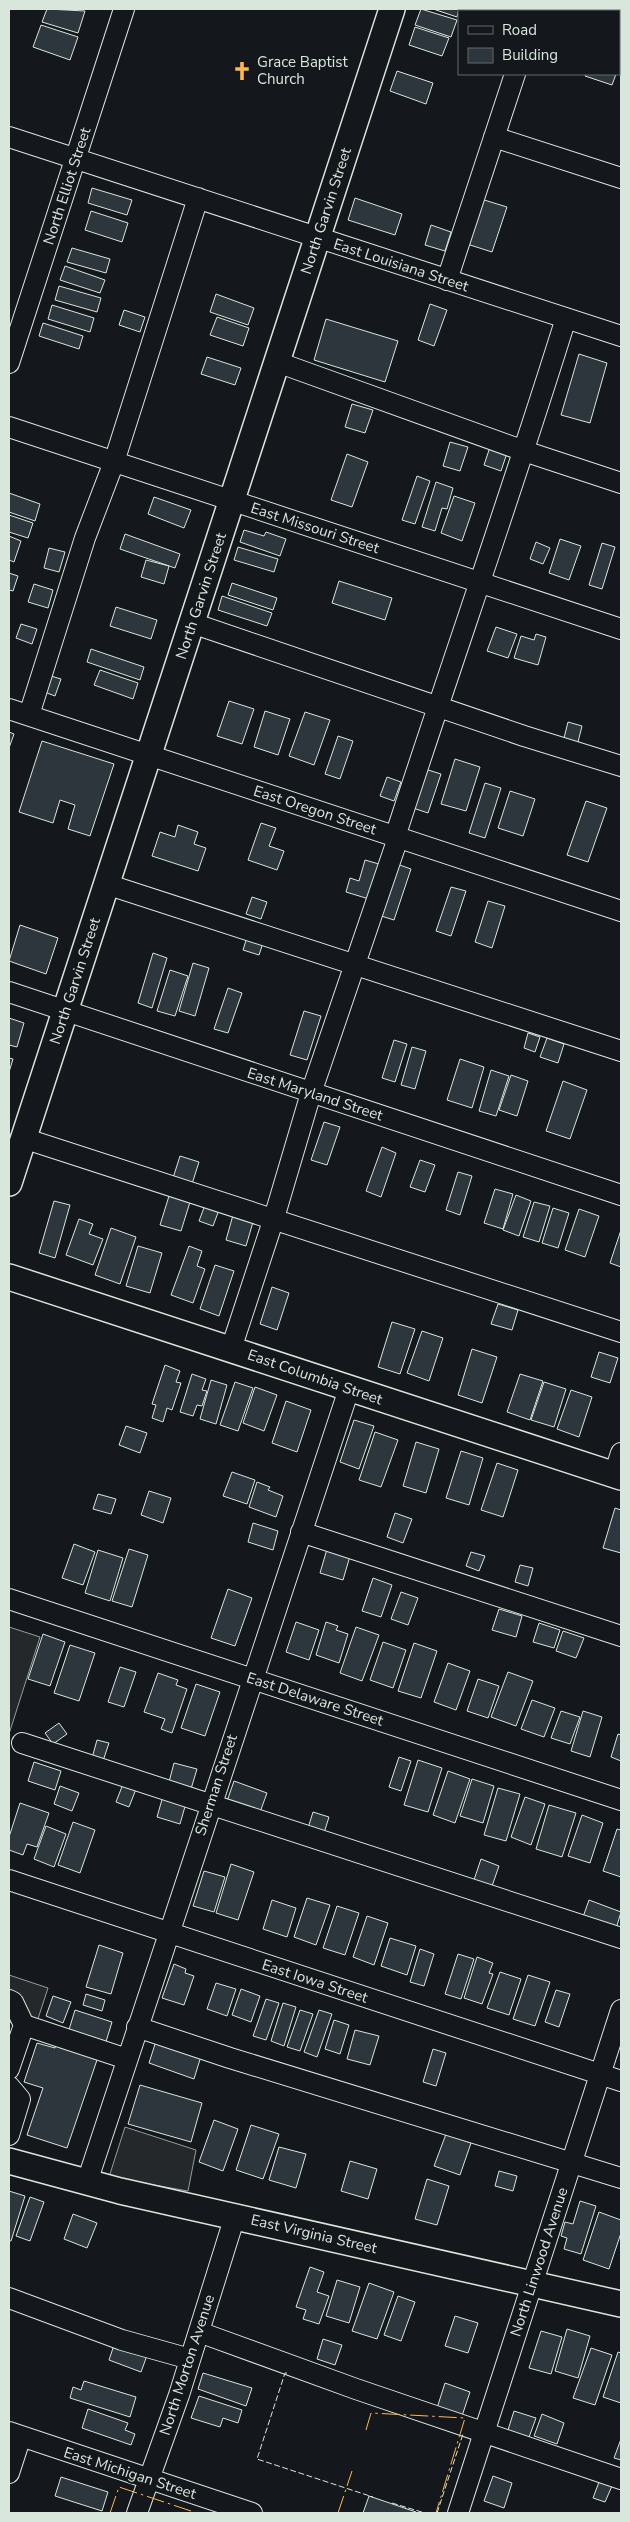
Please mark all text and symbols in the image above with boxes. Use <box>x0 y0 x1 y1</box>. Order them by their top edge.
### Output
legend <box>458 10 620 75</box>
text: Road <box>502 20 537 40</box>
text: Building <box>502 45 558 65</box>
place label: Grace Baptist Church <box>257 52 348 89</box>
church icon: Grace Baptist Church <box>231 60 253 82</box>
street label: North Elliot Street <box>39 124 96 247</box>
street label: North Garvin Street <box>296 144 356 277</box>
street label: East Louisiana Street <box>331 234 472 297</box>
street label: East Missouri Street <box>248 498 382 558</box>
street label: North Garvin Street <box>171 529 231 662</box>
street label: East Oregon Street <box>251 781 380 840</box>
street label: North Garvin Street <box>45 914 105 1047</box>
street label: East Maryland Street <box>245 1063 386 1126</box>
street label: East Columbia Street <box>245 1345 386 1410</box>
street label: East Delaware Street <box>244 1667 387 1731</box>
street label: Sherman Street <box>190 1731 242 1838</box>
street label: East Iowa Street <box>260 1954 371 2008</box>
street label: North Linwood Avenue <box>505 2185 573 2339</box>
street label: East Virginia Street <box>249 2210 380 2258</box>
street label: North Morton Avenue <box>155 2292 219 2438</box>
street label: East Michigan Street <box>61 2442 199 2504</box>

